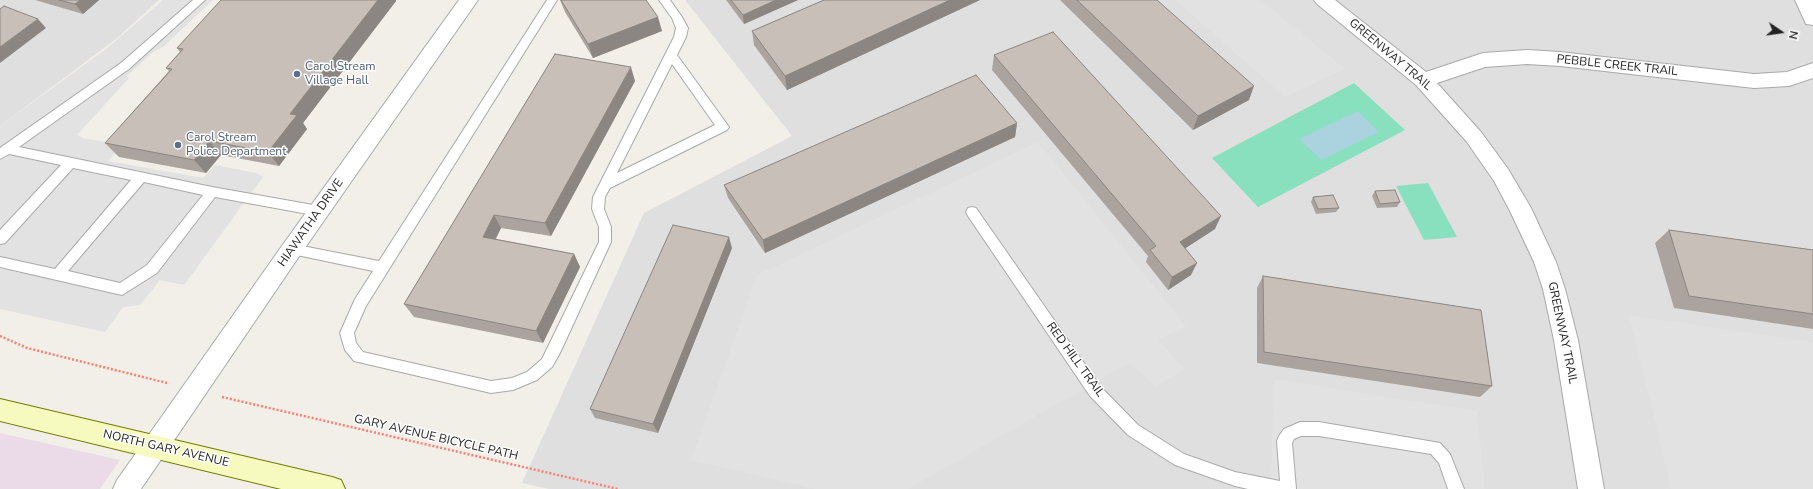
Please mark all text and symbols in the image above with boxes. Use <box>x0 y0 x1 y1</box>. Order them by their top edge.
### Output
north arrow <box>1761 12 1801 52</box>
street label: GREENWAY TRAIL <box>1346 16 1434 94</box>
text: N <box>1785 29 1801 41</box>
street label: PEBBLE CREEK TRAIL <box>1556 52 1678 80</box>
place label: Carol Stream Village Hall <box>305 60 376 88</box>
marker: Carol Stream Village Hall <box>292 69 302 79</box>
place label: Carol Stream Police Department <box>186 131 286 159</box>
marker: Carol Stream Police Department <box>173 140 183 150</box>
street label: HIAWATHA DRIVE <box>275 176 347 270</box>
street label: GREENWAY TRAIL <box>1544 281 1580 385</box>
street label: RED HILL TRAIL <box>1043 320 1107 400</box>
street label: GARY AVENUE BICYCLE PATH <box>353 412 519 464</box>
street label: NORTH GARY AVENUE <box>102 427 230 471</box>

